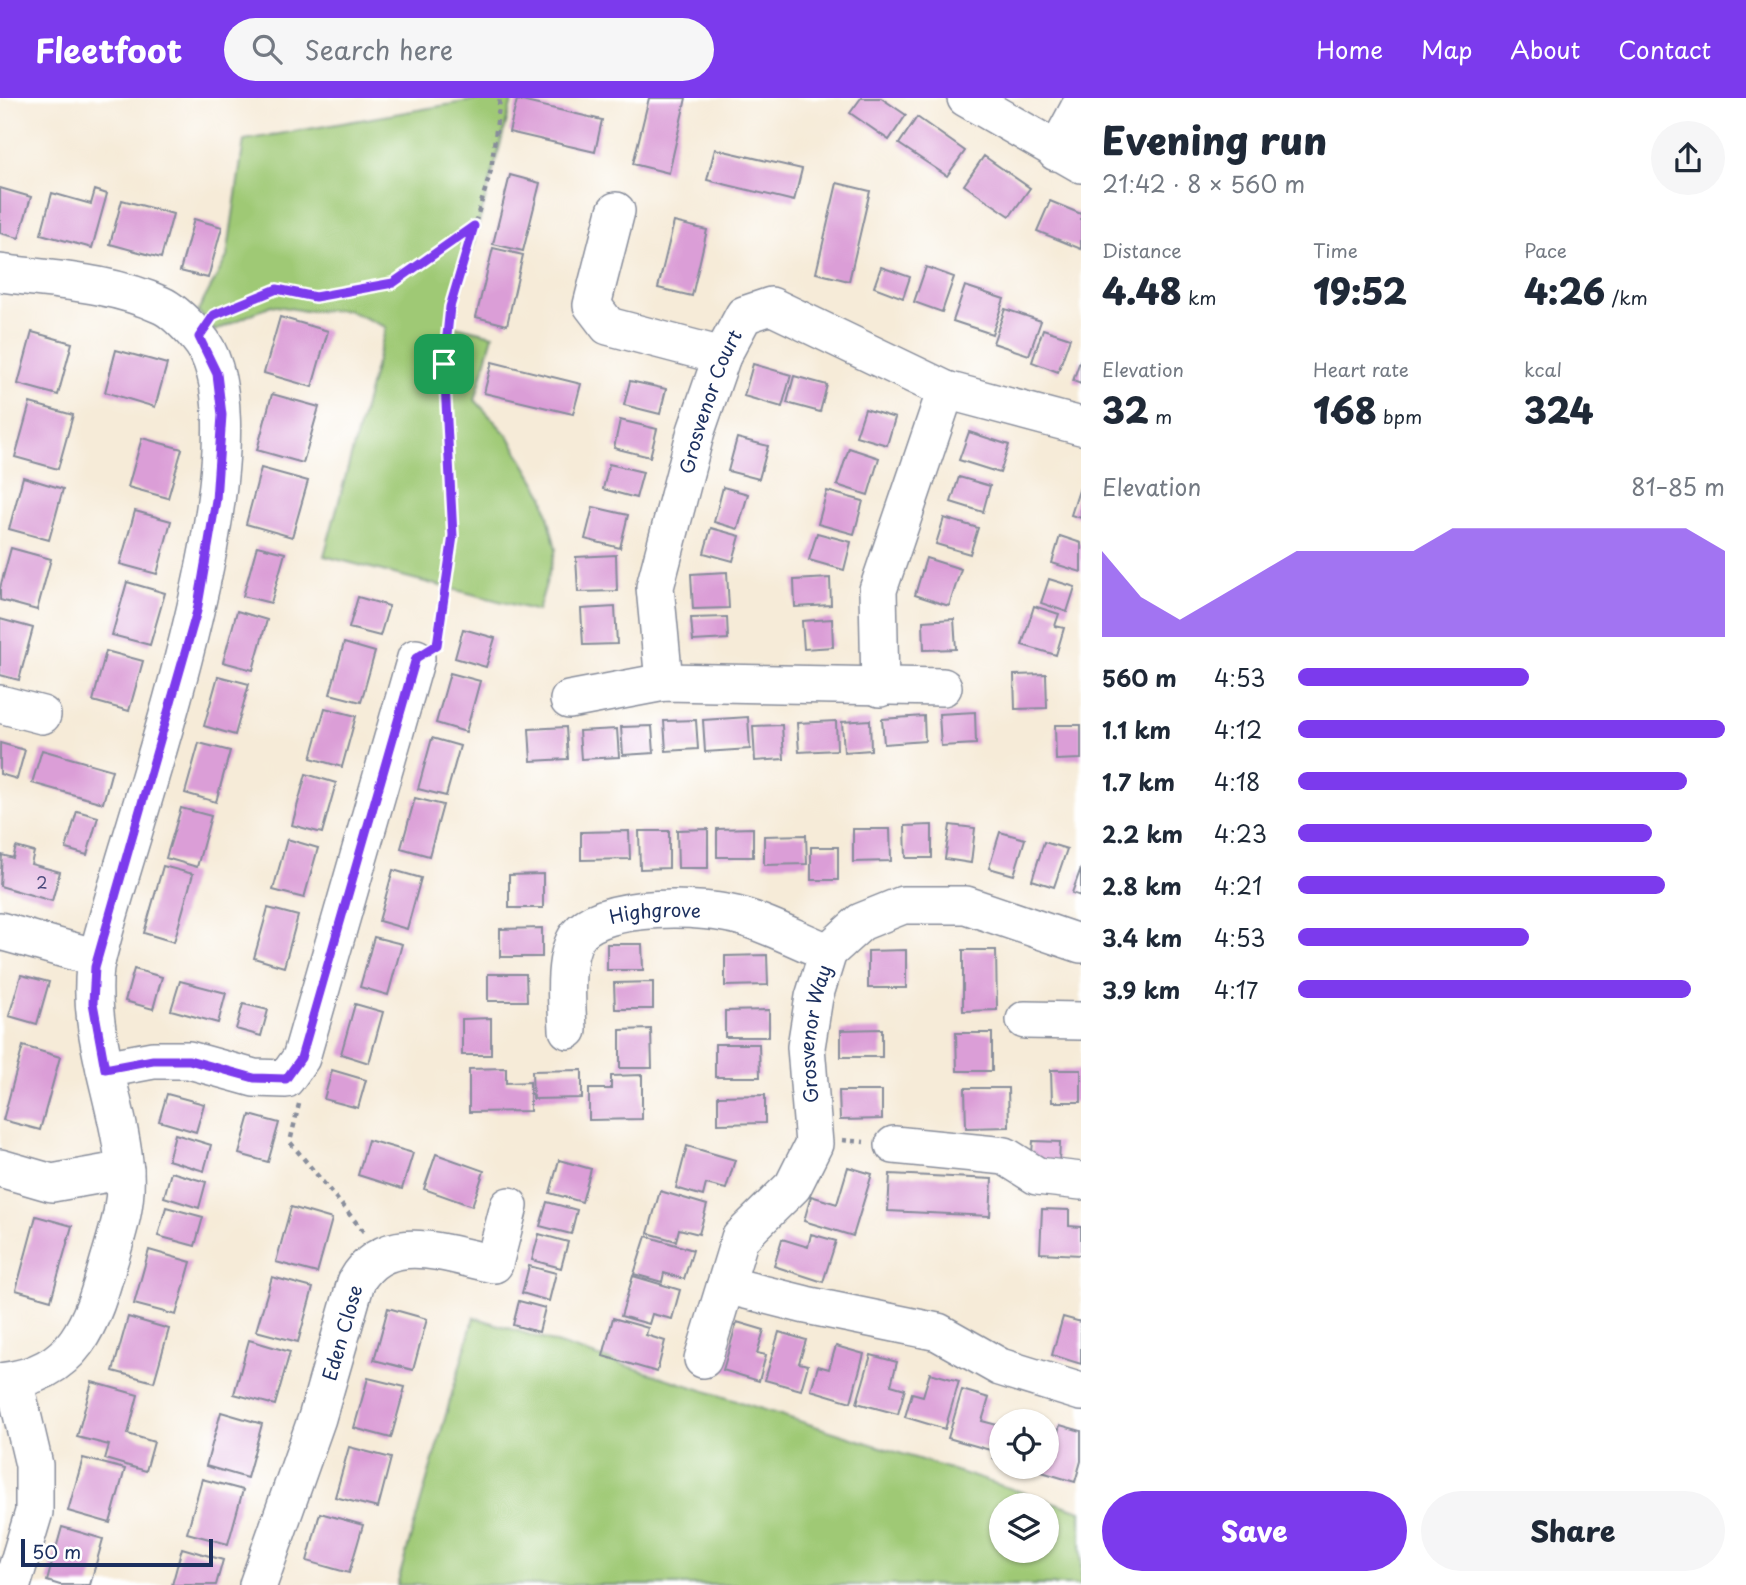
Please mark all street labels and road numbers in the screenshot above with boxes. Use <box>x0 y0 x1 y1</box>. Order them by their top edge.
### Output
street label: Grosvenor Court <box>671 324 748 477</box>
street label: Highgrove <box>606 895 702 930</box>
street label: Grosvenor Way <box>792 961 837 1104</box>
street label: Eden Close <box>314 1281 369 1384</box>

